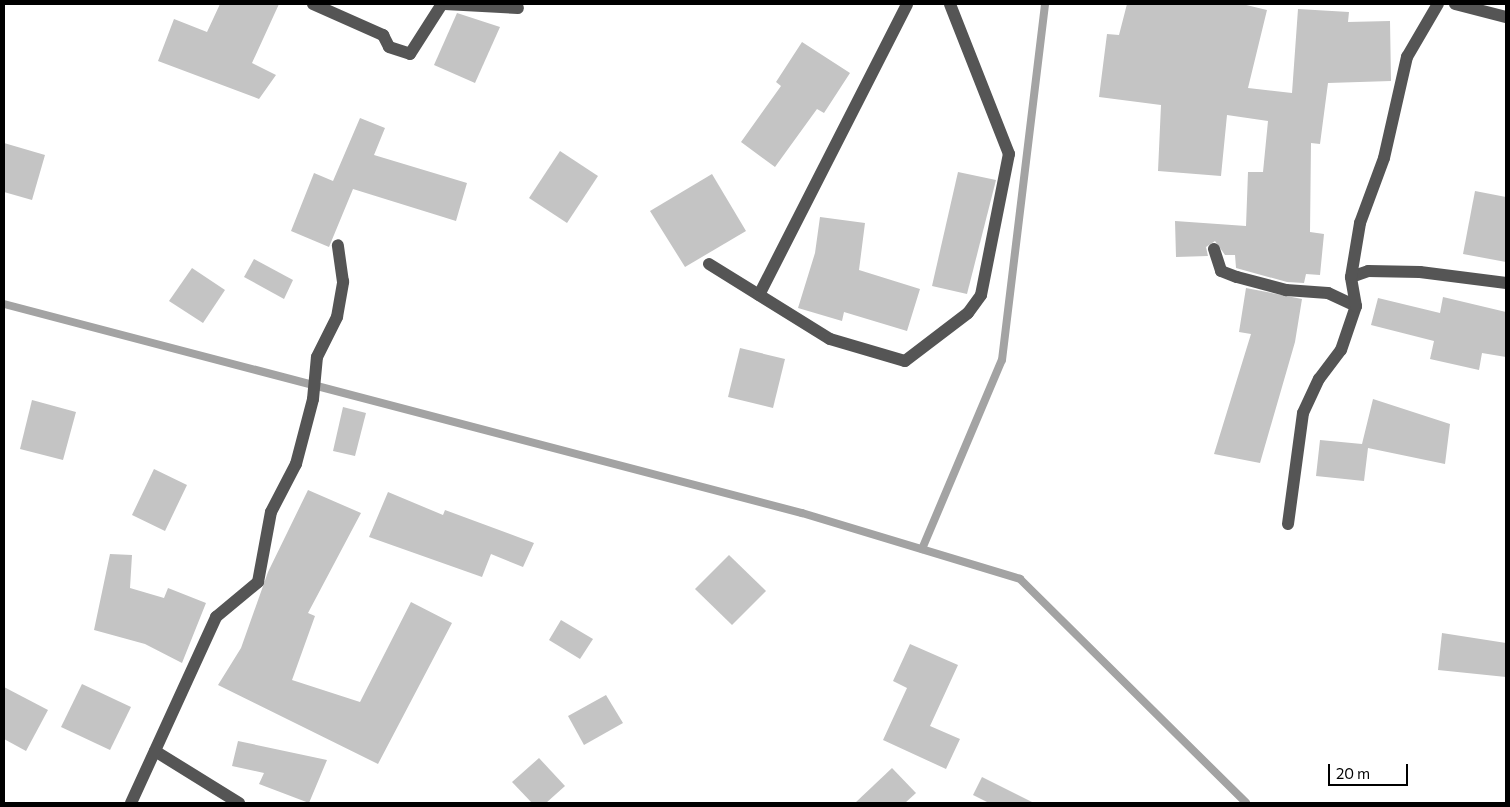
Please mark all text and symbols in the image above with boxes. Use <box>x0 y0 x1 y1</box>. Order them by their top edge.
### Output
scale bar <box>1330 754 1410 786</box>
text: 20 m <box>1336 764 1370 782</box>

